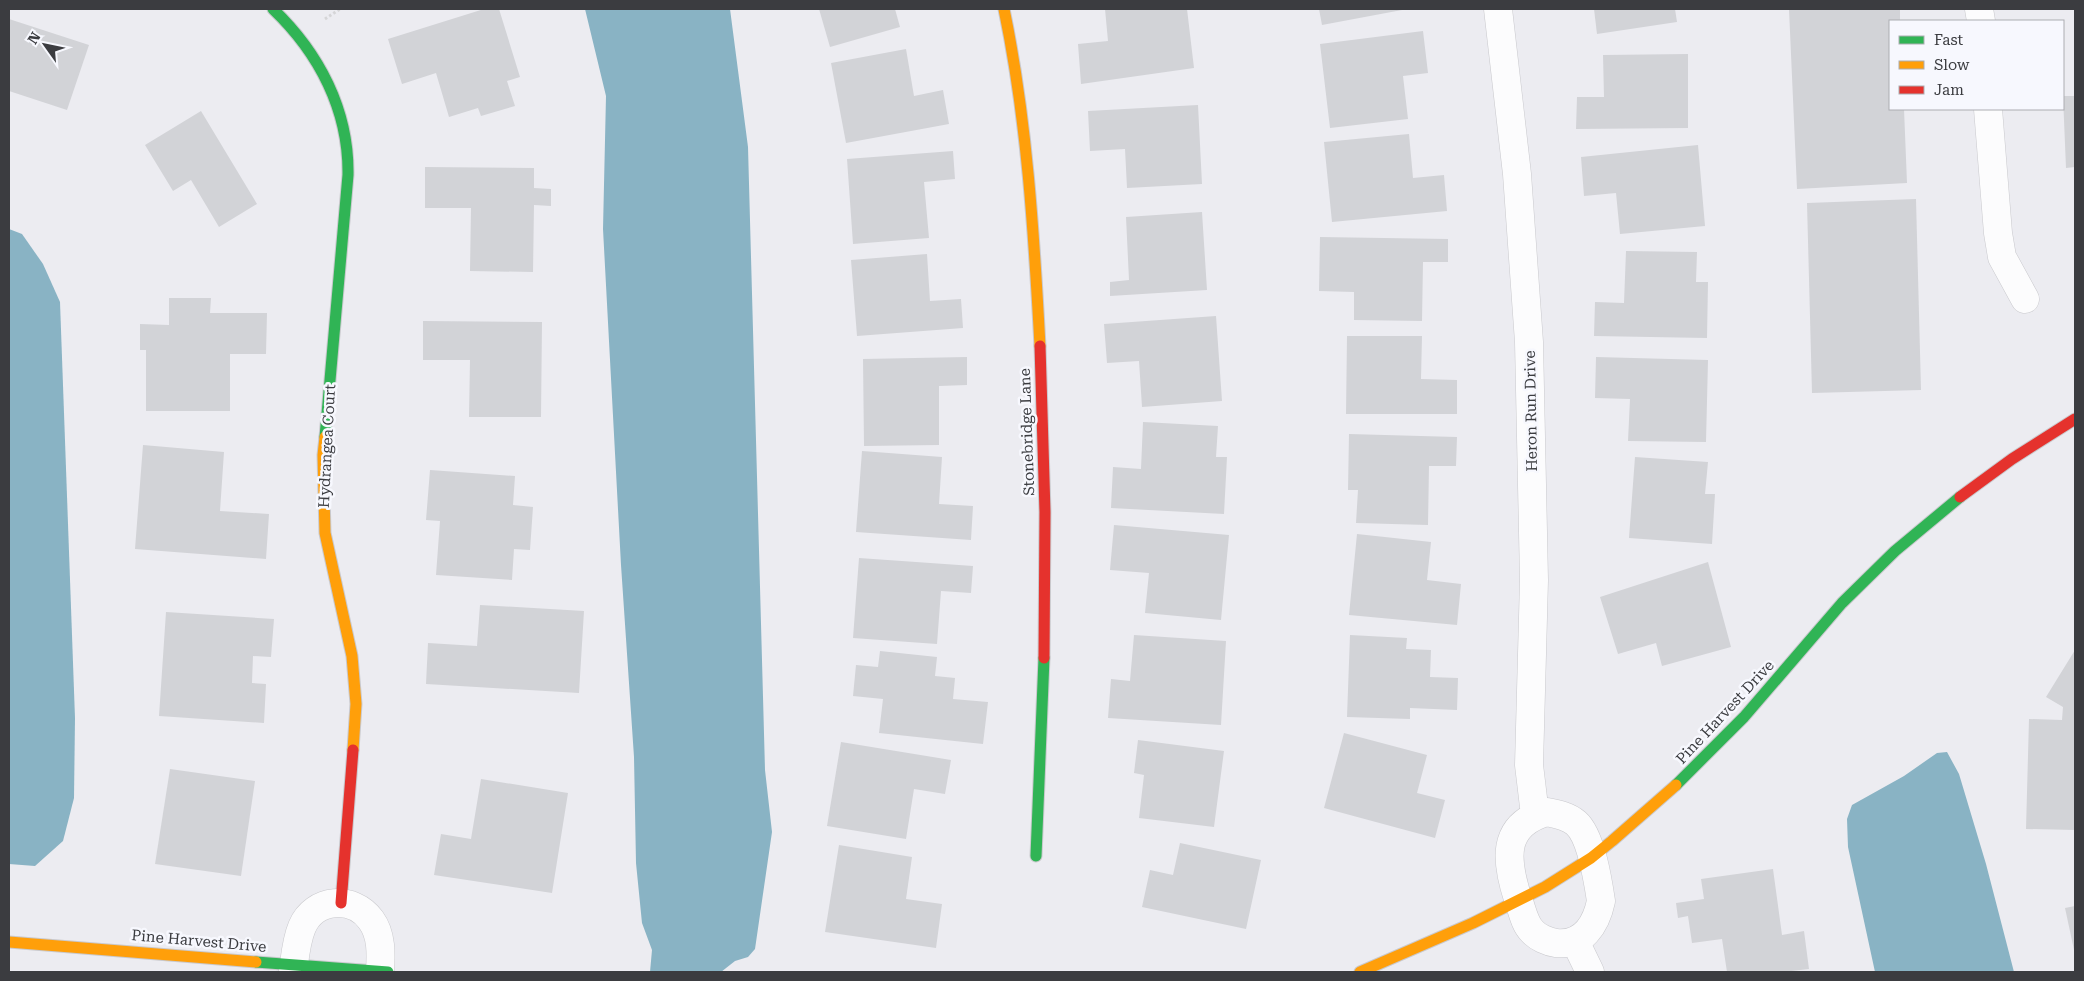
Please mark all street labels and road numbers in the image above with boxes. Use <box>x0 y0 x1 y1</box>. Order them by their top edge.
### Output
street label: Heron Run Drive <box>1521 350 1541 472</box>
street label: Stonebridge Lane <box>1016 368 1038 496</box>
street label: Hydrangea Court <box>315 383 339 508</box>
street label: Pine Harvest Drive <box>1672 656 1778 768</box>
street label: Pine Harvest Drive <box>131 926 267 956</box>

